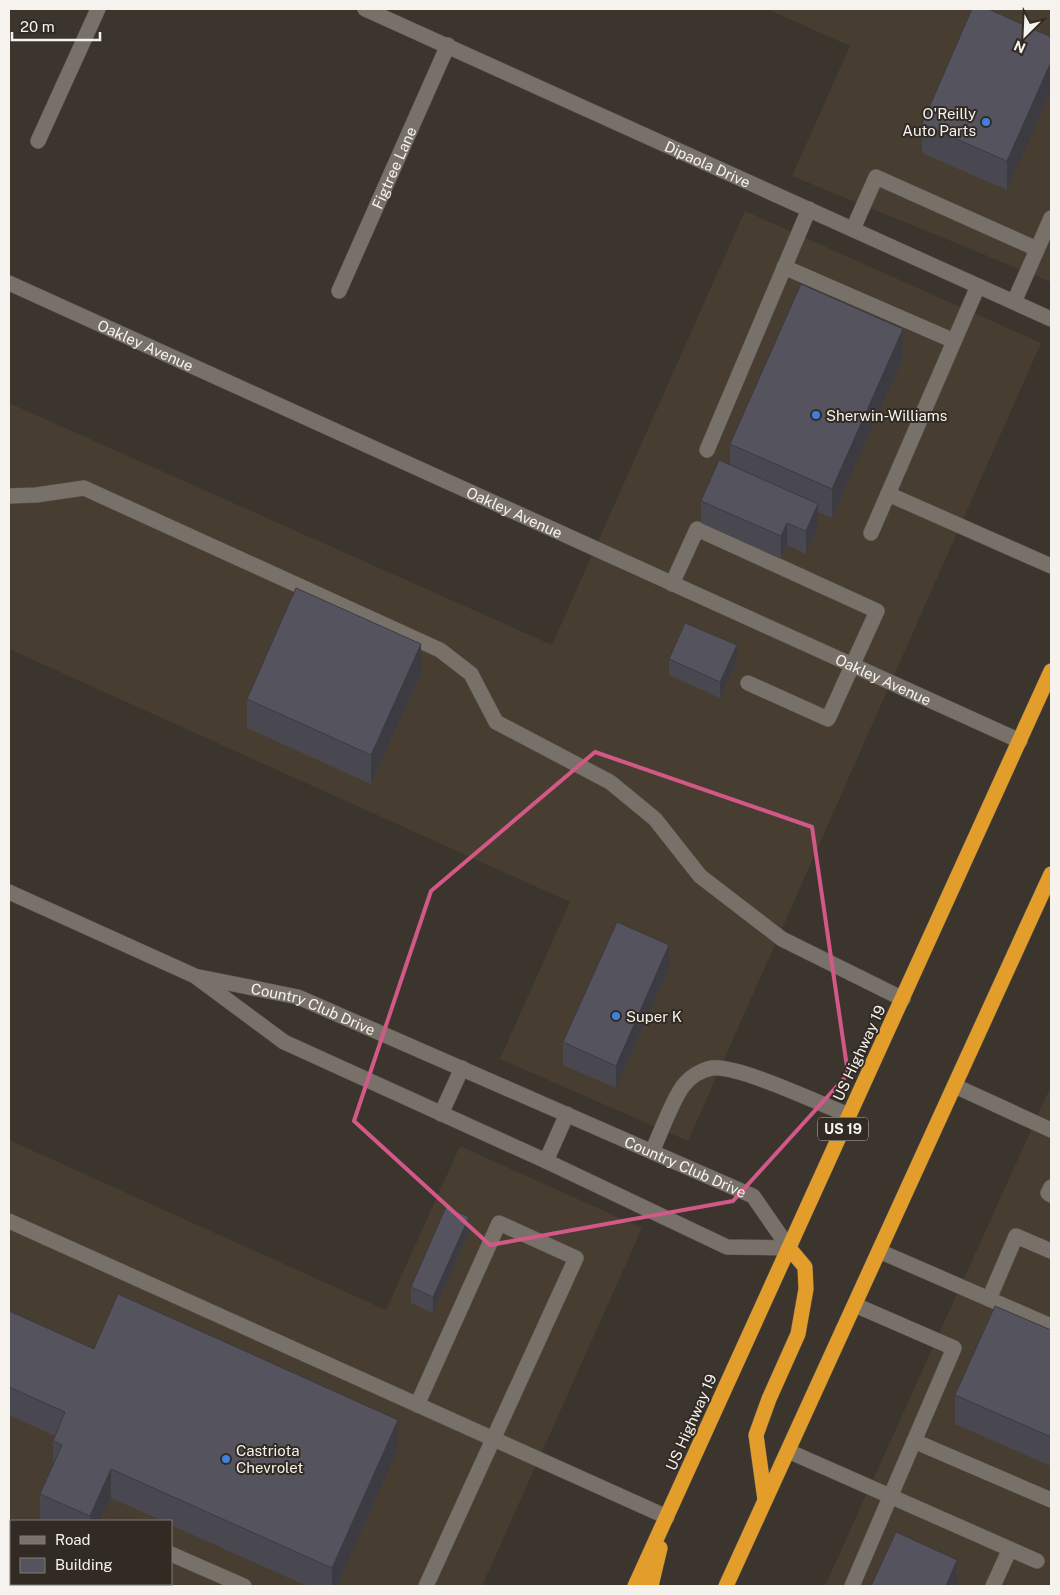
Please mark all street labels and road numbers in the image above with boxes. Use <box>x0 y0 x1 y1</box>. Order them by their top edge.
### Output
street label: Figtree Lane <box>368 124 419 211</box>
street label: Dipaola Drive <box>662 137 753 191</box>
street label: Oakley Avenue <box>95 316 196 374</box>
street label: Oakley Avenue <box>464 483 565 541</box>
street label: Oakley Avenue <box>833 650 934 708</box>
street label: Country Club Drive <box>250 979 378 1038</box>
street label: US Highway 19 <box>829 1002 889 1104</box>
road number: US 19 <box>818 1118 868 1140</box>
street label: Country Club Drive <box>622 1132 749 1201</box>
street label: US Highway 19 <box>662 1371 720 1473</box>

